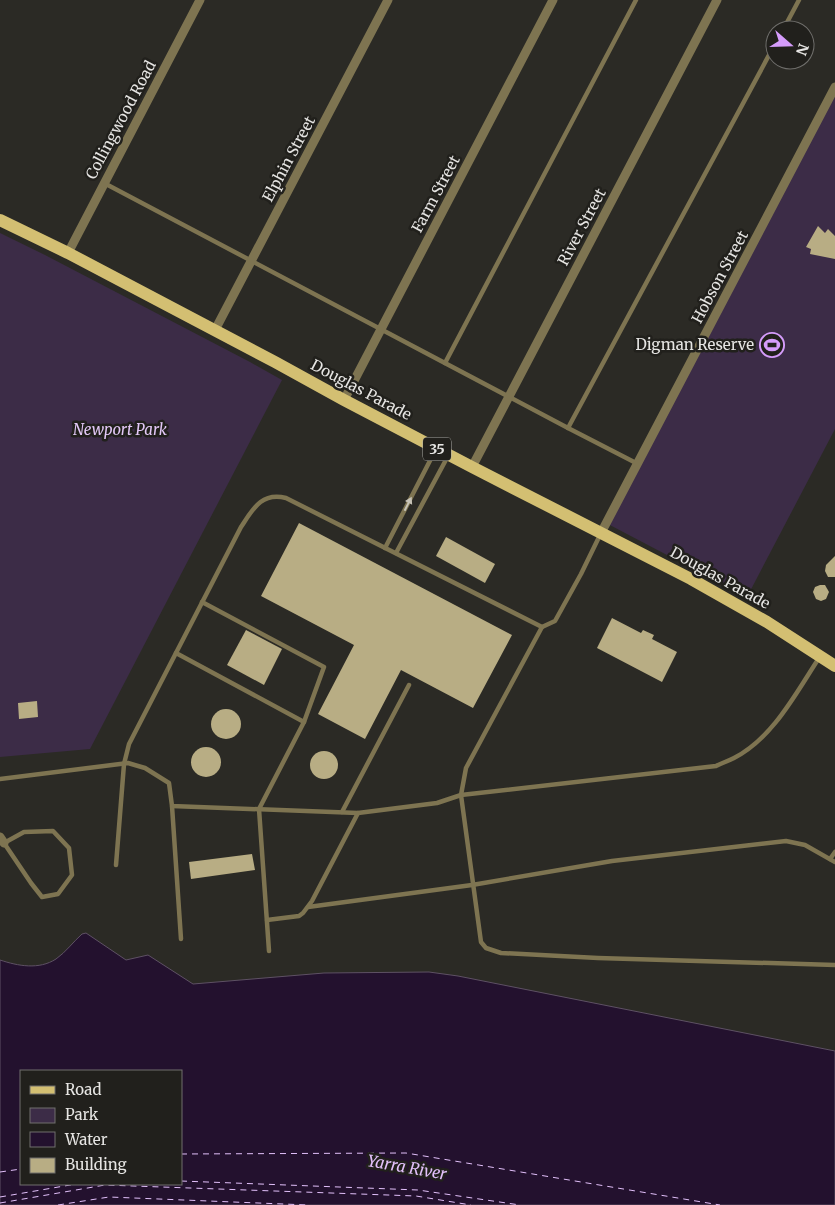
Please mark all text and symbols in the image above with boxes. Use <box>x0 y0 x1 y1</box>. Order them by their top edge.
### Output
north arrow <box>765 20 815 70</box>
text: N <box>792 41 813 58</box>
street label: Collingwood Road <box>81 57 160 182</box>
street label: Elphin Street <box>258 113 319 205</box>
street label: Farm Street <box>407 152 464 236</box>
street label: River Street <box>553 185 610 269</box>
street label: Hobson Street <box>687 227 752 326</box>
sports icon: Digman Reserve <box>759 332 785 358</box>
place label: Digman Reserve <box>635 335 754 354</box>
street label: Douglas Parade <box>308 355 415 424</box>
park label: Newport Park <box>73 420 168 439</box>
road number: 35 <box>423 438 451 460</box>
one-way arrow <box>403 497 412 512</box>
street label: Douglas Parade <box>667 542 774 613</box>
legend <box>20 1070 182 1185</box>
text: Road <box>65 1080 101 1099</box>
text: Park <box>65 1105 99 1124</box>
text: Water <box>64 1130 108 1149</box>
water label: Yarra River <box>366 1150 449 1184</box>
text: Building <box>65 1155 127 1174</box>

